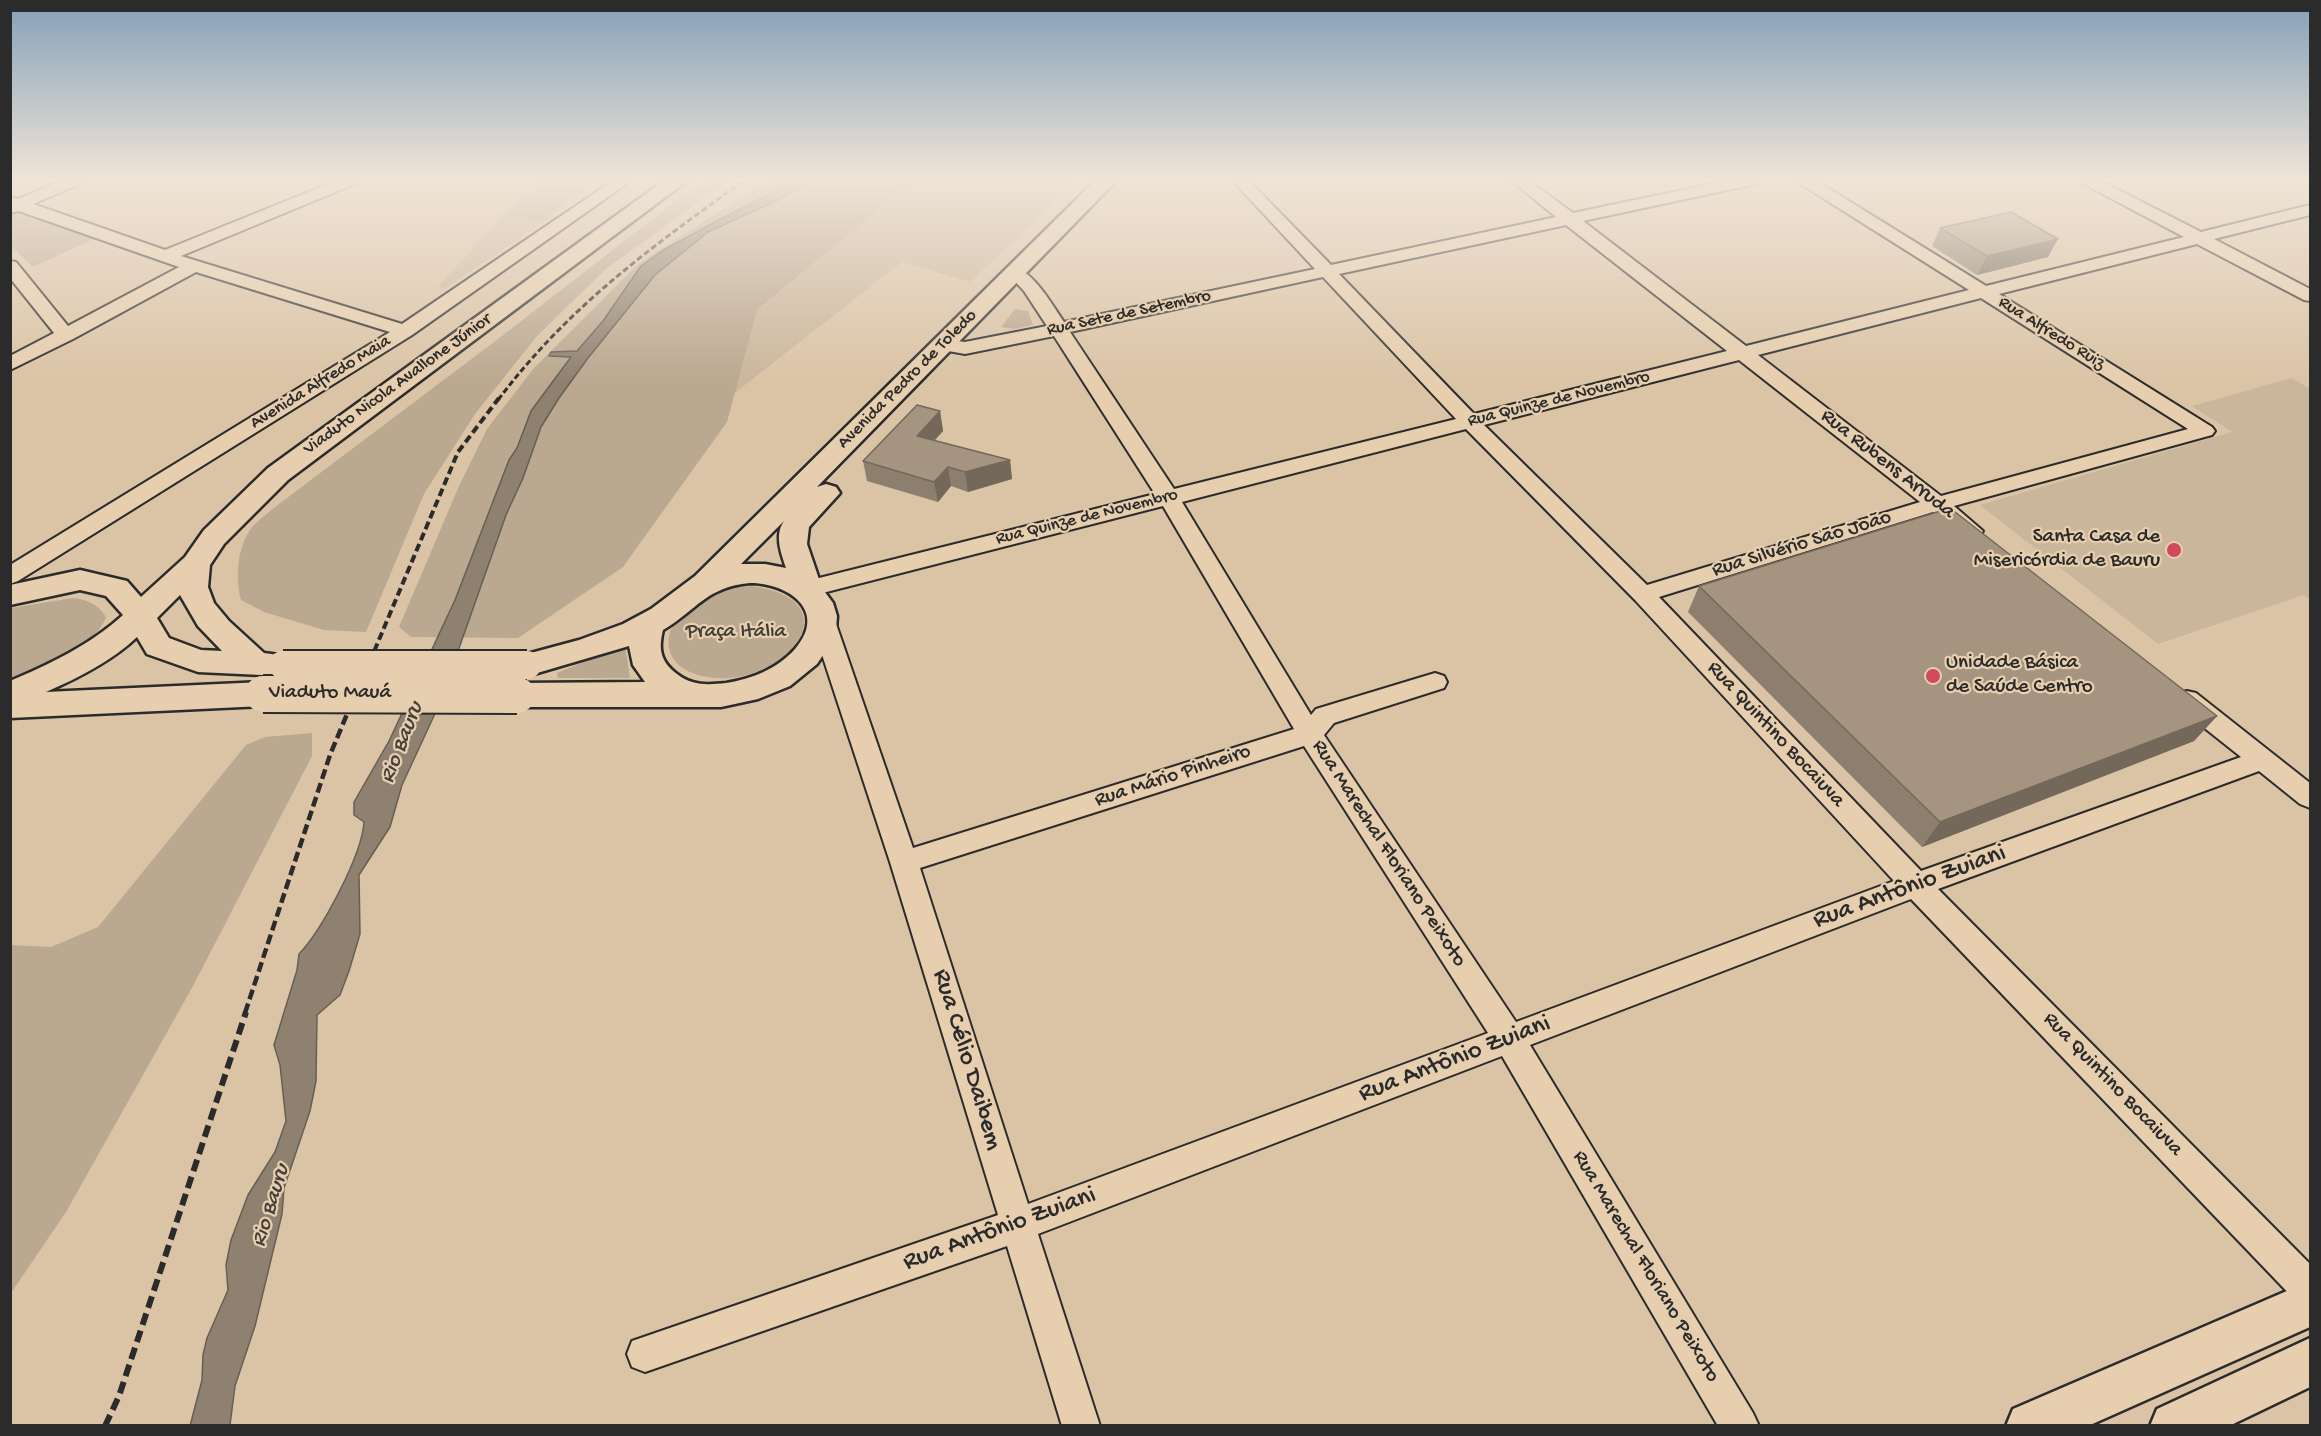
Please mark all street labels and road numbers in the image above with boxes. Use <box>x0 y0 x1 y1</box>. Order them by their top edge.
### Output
street label: Rua Sete de Setembro <box>1045 286 1213 342</box>
street label: Rua Alfredo Ruiz <box>1994 293 2108 375</box>
street label: Avenida Pedro de Toledo <box>834 306 982 454</box>
street label: Viaduto Nicola Avallone Júnior <box>300 309 496 461</box>
street label: Avenida Alfredo Maia <box>247 331 395 435</box>
street label: Rua Quinze de Novembro <box>1466 367 1652 433</box>
street label: Rua Rubens Arruda <box>1815 405 1959 525</box>
street label: Rua Quinze de Novembro <box>994 485 1180 551</box>
street label: Rua Silvério São João <box>1709 506 1895 584</box>
street label: Rua Quintino Bocaiuva <box>1701 657 1849 813</box>
street label: Viaduto Mauá <box>269 681 391 707</box>
street label: Rua Marechal Floriano Peixoto <box>1305 736 1471 972</box>
street label: Rua Mário Pinheiro <box>1092 740 1254 814</box>
street label: Rua Antônio Zuiani <box>1809 839 2011 937</box>
street label: Rua Célio Daibem <box>924 966 1008 1154</box>
street label: Rua Quintino Bocaiuva <box>2037 1008 2187 1162</box>
street label: Rua Antônio Zuiani <box>1355 1009 1555 1111</box>
street label: Rua Marechal Floriano Peixoto <box>1566 1147 1724 1387</box>
street label: Rua Antônio Zuiani <box>899 1181 1101 1279</box>

